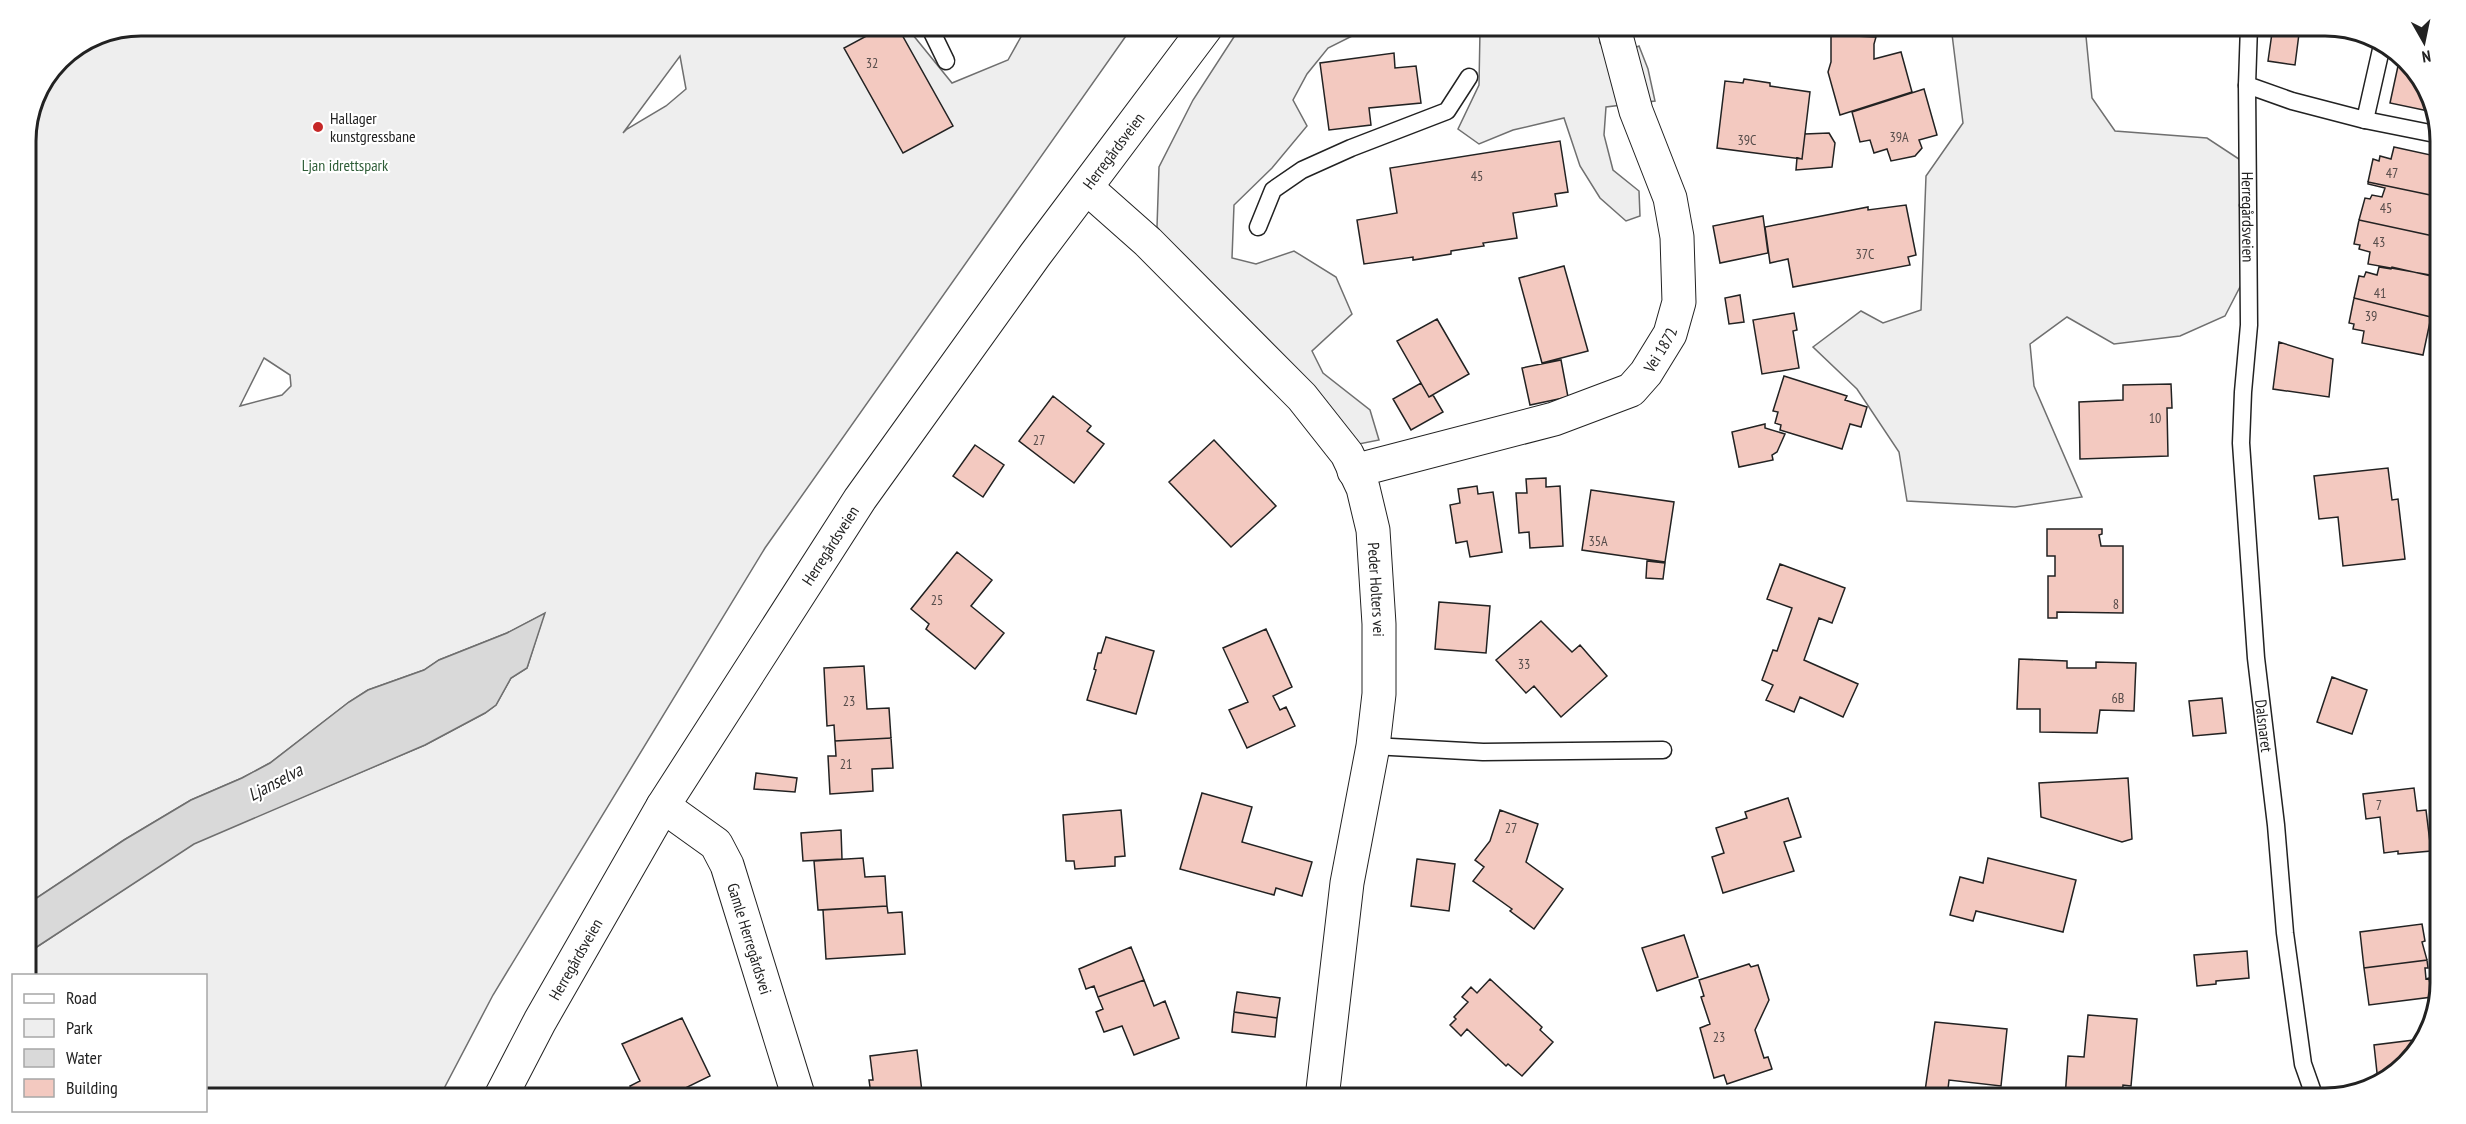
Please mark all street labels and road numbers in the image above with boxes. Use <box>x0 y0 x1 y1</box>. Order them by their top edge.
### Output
street label: Herregårdsveien <box>1078 108 1149 193</box>
street label: Herregårdsveien <box>2238 172 2258 262</box>
street label: Vei 1872 <box>1638 325 1681 377</box>
street label: Herregårdsveien <box>797 502 863 589</box>
street label: Peder Holters vei <box>1364 542 1389 637</box>
street label: Dalsnaret <box>2251 698 2277 754</box>
street label: Gamle Herregårdsvei <box>723 881 776 997</box>
street label: Herregårdsveien <box>544 915 607 1003</box>

